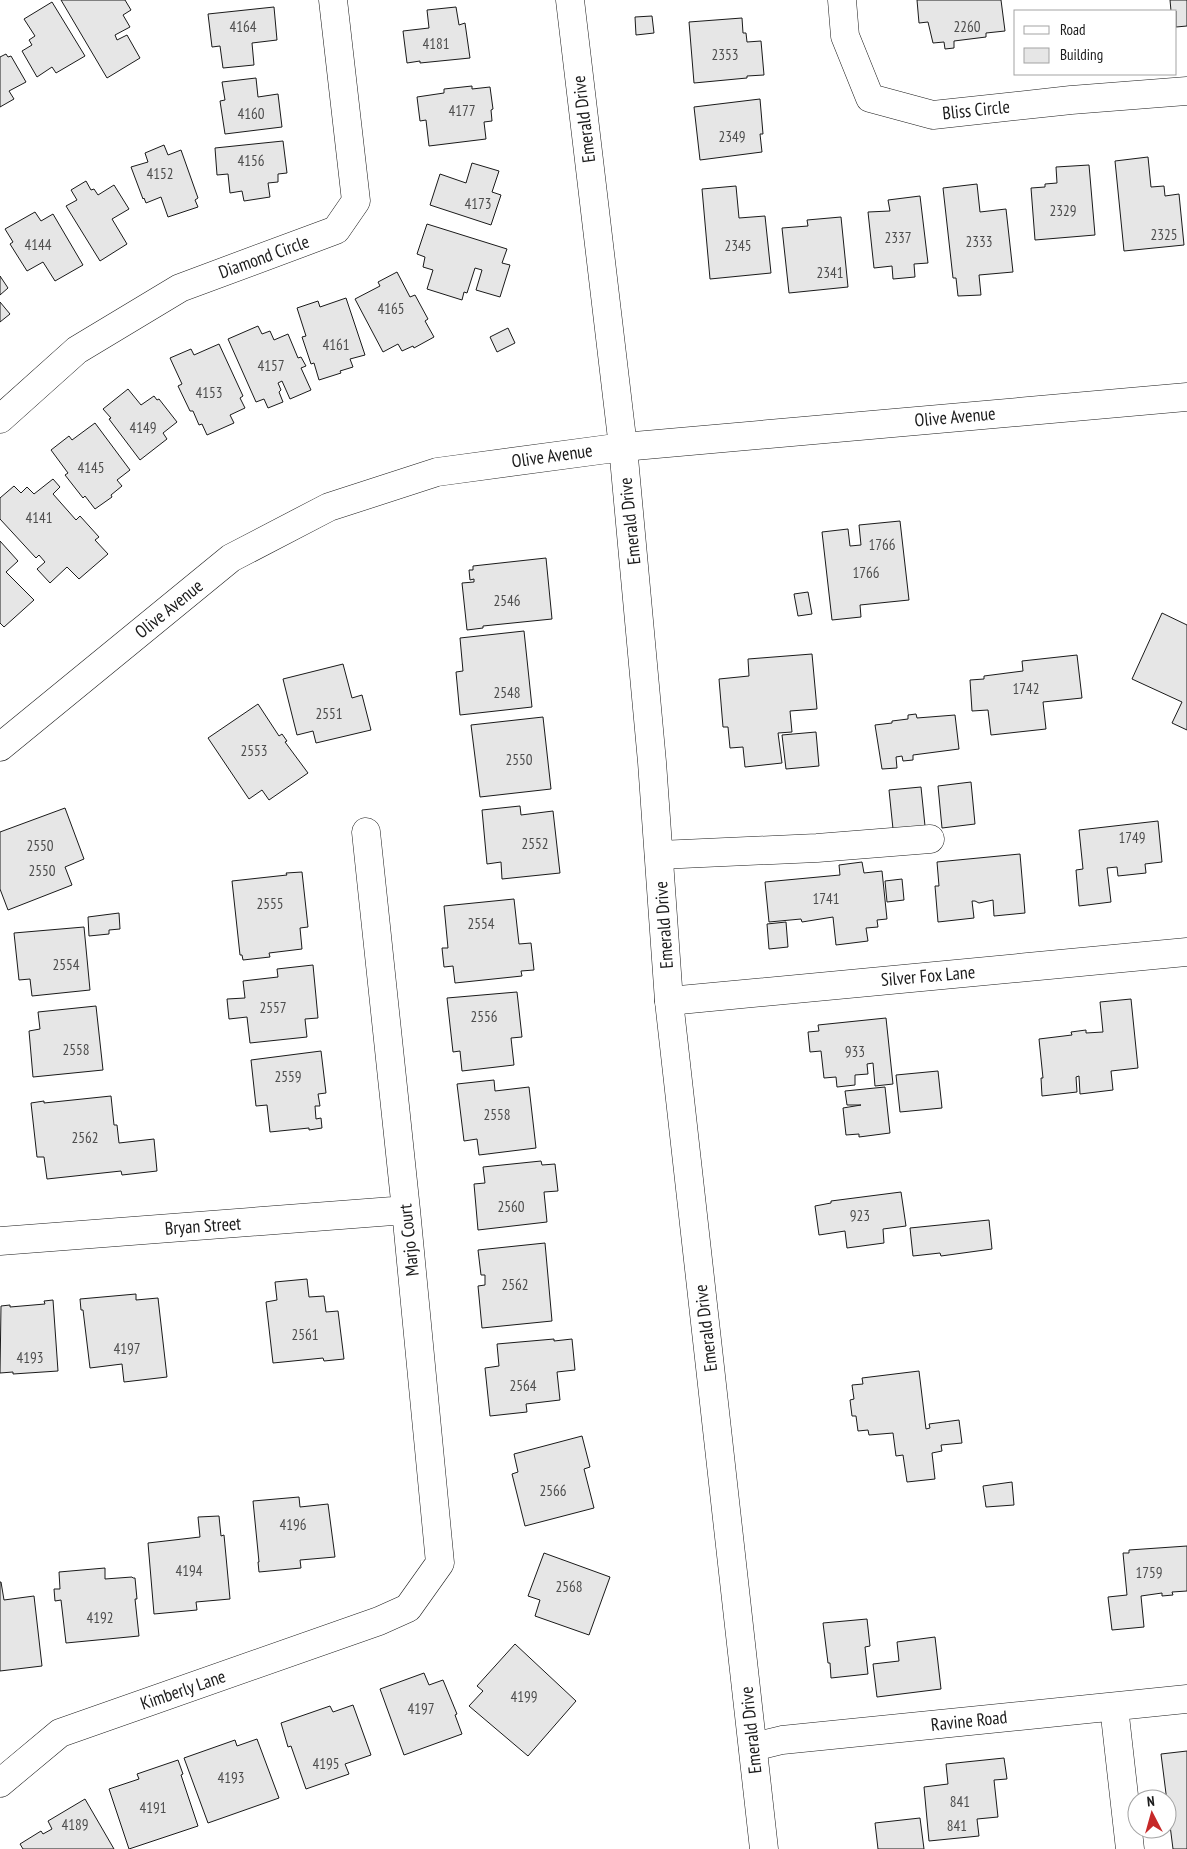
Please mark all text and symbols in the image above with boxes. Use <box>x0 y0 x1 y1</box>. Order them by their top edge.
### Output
legend <box>1014 10 1177 75</box>
house number: 4164 <box>229 17 257 36</box>
house number: 2260 <box>953 17 981 36</box>
text: Road <box>1060 20 1086 39</box>
house number: 4181 <box>422 34 450 53</box>
house number: 2353 <box>711 45 739 64</box>
text: Building <box>1060 45 1103 64</box>
street label: Emerald Drive <box>567 74 600 164</box>
street label: Bliss Circle <box>941 95 1011 124</box>
house number: 4177 <box>448 101 476 120</box>
house number: 4160 <box>237 104 265 123</box>
house number: 2349 <box>718 127 746 146</box>
house number: 4156 <box>237 151 265 170</box>
house number: 4152 <box>146 164 174 183</box>
house number: 4173 <box>464 194 492 213</box>
house number: 2329 <box>1049 201 1077 220</box>
house number: 2325 <box>1150 225 1178 244</box>
house number: 2337 <box>884 228 912 247</box>
street label: Diamond Circle <box>215 230 312 284</box>
house number: 2333 <box>965 232 993 251</box>
house number: 4144 <box>24 235 52 254</box>
house number: 2345 <box>724 236 752 255</box>
house number: 2341 <box>816 263 844 282</box>
house number: 4165 <box>377 299 405 318</box>
house number: 4161 <box>322 335 350 354</box>
house number: 4157 <box>257 356 285 375</box>
house number: 4153 <box>195 383 223 402</box>
street label: Olive Avenue <box>913 402 996 431</box>
house number: 4149 <box>129 418 157 437</box>
street label: Olive Avenue <box>510 438 594 473</box>
house number: 4145 <box>77 458 105 477</box>
street label: Emerald Drive <box>613 476 646 566</box>
house number: 4141 <box>25 508 53 527</box>
house number: 1766 <box>868 535 896 554</box>
house number: 1766 <box>852 563 880 582</box>
street label: Olive Avenue <box>130 574 208 643</box>
house number: 2546 <box>493 591 521 610</box>
house number: 1742 <box>1012 679 1040 698</box>
house number: 2548 <box>493 683 521 702</box>
house number: 2551 <box>315 704 343 723</box>
house number: 2553 <box>240 741 268 760</box>
house number: 2550 <box>505 750 533 769</box>
house number: 1749 <box>1118 828 1146 847</box>
house number: 2552 <box>521 834 549 853</box>
house number: 2550 <box>26 836 54 855</box>
house number: 2550 <box>28 861 56 880</box>
street label: Emerald Drive <box>649 881 678 969</box>
house number: 1741 <box>812 889 840 908</box>
house number: 2555 <box>256 894 284 913</box>
house number: 2554 <box>467 914 495 933</box>
house number: 2554 <box>52 955 80 974</box>
street label: Silver Fox Lane <box>880 960 976 991</box>
house number: 2557 <box>259 998 287 1017</box>
house number: 2556 <box>470 1007 498 1026</box>
house number: 2558 <box>62 1040 90 1059</box>
house number: 933 <box>845 1042 865 1061</box>
house number: 2559 <box>274 1067 302 1086</box>
house number: 2558 <box>483 1105 511 1124</box>
house number: 2562 <box>71 1128 99 1147</box>
house number: 2560 <box>497 1197 525 1216</box>
street label: Marjo Court <box>393 1203 424 1277</box>
house number: 923 <box>850 1206 870 1225</box>
street label: Bryan Street <box>164 1211 242 1240</box>
house number: 2562 <box>501 1275 529 1294</box>
street label: Emerald Drive <box>689 1283 722 1373</box>
house number: 2561 <box>291 1325 319 1344</box>
house number: 4197 <box>113 1339 141 1358</box>
house number: 4193 <box>16 1348 44 1367</box>
house number: 2564 <box>509 1376 537 1395</box>
house number: 2566 <box>539 1481 567 1500</box>
house number: 4196 <box>279 1515 307 1534</box>
house number: 4194 <box>175 1561 203 1580</box>
house number: 1759 <box>1135 1563 1163 1582</box>
house number: 2568 <box>555 1577 583 1596</box>
house number: 4192 <box>86 1608 114 1627</box>
street label: Kimberly Lane <box>137 1664 229 1715</box>
street label: Emerald Drive <box>734 1685 767 1775</box>
house number: 4199 <box>510 1687 538 1706</box>
house number: 4197 <box>407 1699 435 1718</box>
street label: Ravine Road <box>930 1705 1008 1736</box>
house number: 4195 <box>312 1754 340 1773</box>
house number: 4193 <box>217 1768 245 1787</box>
north arrow <box>1127 1789 1177 1839</box>
house number: 841 <box>950 1792 970 1811</box>
text: N <box>1146 1792 1155 1810</box>
house number: 4191 <box>139 1798 167 1817</box>
house number: 4189 <box>61 1815 89 1834</box>
house number: 841 <box>947 1816 967 1835</box>

